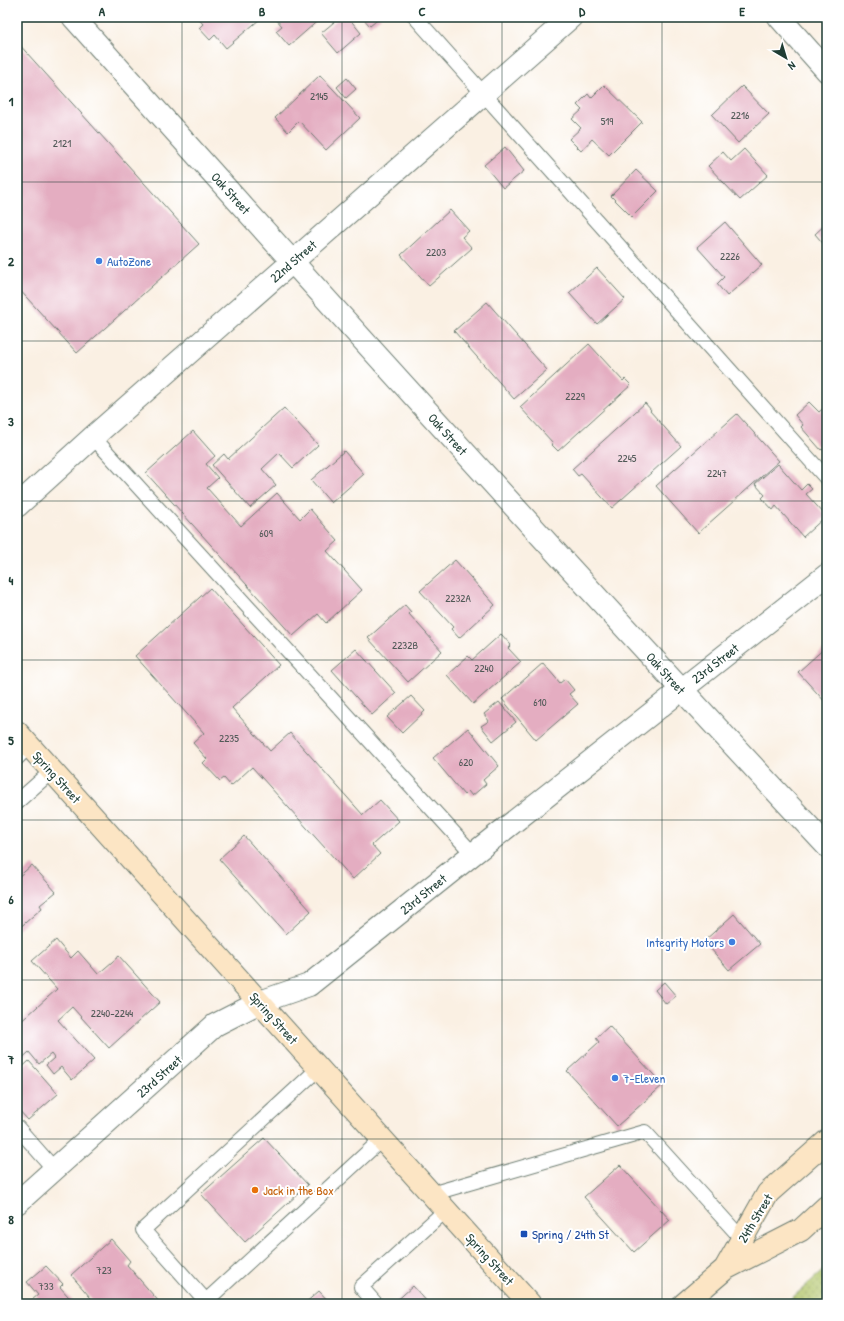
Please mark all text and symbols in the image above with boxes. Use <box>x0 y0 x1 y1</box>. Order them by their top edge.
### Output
text: A <box>99 2 106 20</box>
text: B <box>259 2 266 20</box>
text: C <box>418 2 426 20</box>
text: D <box>579 2 586 20</box>
text: E <box>739 2 745 20</box>
north arrow <box>766 38 806 78</box>
text: N <box>785 59 799 73</box>
house number: 2145 <box>310 89 328 103</box>
text: 1 <box>9 92 14 110</box>
house number: 2216 <box>731 108 750 122</box>
house number: 519 <box>601 114 613 128</box>
house number: 2121 <box>53 136 71 150</box>
street label: Oak Street <box>207 168 255 218</box>
street label: 22nd Street <box>266 235 321 286</box>
house number: 2203 <box>426 245 446 259</box>
house number: 2226 <box>720 249 741 263</box>
text: 2 <box>8 252 15 270</box>
place label: AutoZone <box>107 252 151 270</box>
marker: AutoZone <box>94 256 104 266</box>
house number: 2229 <box>565 389 585 403</box>
street label: Oak Street <box>424 409 472 459</box>
text: 3 <box>8 412 14 430</box>
house number: 2245 <box>617 451 637 465</box>
house number: 2247 <box>707 466 727 480</box>
house number: 609 <box>259 526 273 540</box>
text: 4 <box>9 571 14 589</box>
house number: 2232A <box>445 591 471 605</box>
house number: 2232B <box>392 638 418 652</box>
street label: 23rd Street <box>688 639 743 687</box>
street label: Oak Street <box>642 648 690 698</box>
house number: 2240 <box>474 661 494 675</box>
house number: 610 <box>533 695 547 709</box>
text: 5 <box>8 731 14 749</box>
house number: 2235 <box>219 731 239 745</box>
street label: Spring Street <box>29 747 86 807</box>
house number: 620 <box>459 755 473 769</box>
street label: 23rd Street <box>396 869 451 918</box>
text: 6 <box>8 890 14 908</box>
place label: Integrity Motors <box>646 933 724 951</box>
marker: Integrity Motors <box>727 937 737 947</box>
street label: Spring Street <box>246 988 303 1048</box>
house number: 2240-2244 <box>91 1006 133 1020</box>
text: 7 <box>7 1050 15 1068</box>
street label: 23rd Street <box>132 1050 186 1101</box>
place label: 7-Eleven <box>623 1069 665 1087</box>
marker: 7-Eleven <box>610 1073 620 1083</box>
place label: Jack in the Box <box>263 1181 334 1199</box>
marker: Jack in the Box <box>250 1185 260 1195</box>
street label: 24th Street <box>733 1190 777 1246</box>
text: 8 <box>8 1210 14 1228</box>
place label: Spring / 24th St <box>532 1225 609 1243</box>
street label: Spring Street <box>462 1229 519 1289</box>
marker: Spring / 24th St <box>519 1229 529 1239</box>
house number: 723 <box>96 1263 112 1277</box>
house number: 733 <box>38 1279 54 1293</box>

